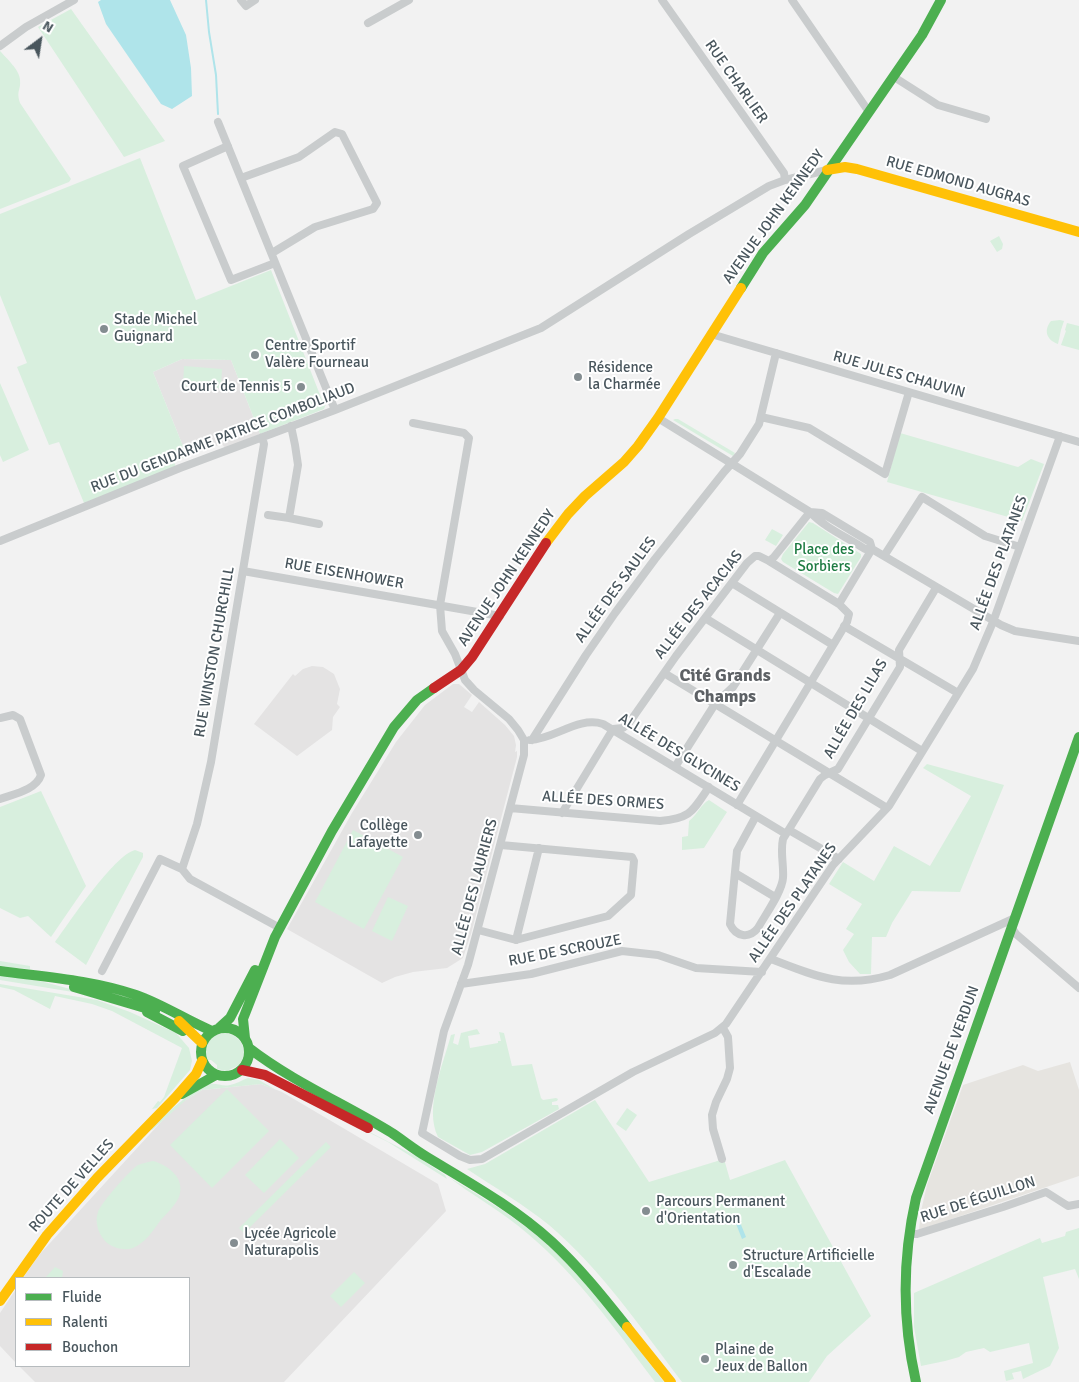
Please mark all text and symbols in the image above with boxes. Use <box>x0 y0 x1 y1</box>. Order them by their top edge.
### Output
north arrow <box>15 15 65 65</box>
text: N <box>39 17 57 37</box>
street label: RUE CHARLIER <box>701 37 771 127</box>
street label: AVENUE JOHN KENNEDY <box>719 147 829 287</box>
street label: RUE EDMOND AUGRAS <box>884 153 1032 211</box>
place label: Stade Michel Guignard <box>114 311 197 346</box>
marker: Stade Michel Guignard <box>98 323 110 335</box>
place label: Centre Sportif Valère Fourneau <box>265 337 369 372</box>
street label: RUE JULES CHAUVIN <box>831 348 967 402</box>
marker: Centre Sportif Valère Fourneau <box>249 349 261 361</box>
place label: Résidence la Charmée <box>588 359 661 394</box>
marker: Résidence la Charmée <box>572 371 584 383</box>
place label: Court de Tennis 5 <box>181 378 291 396</box>
street label: RUE DU GENDARME PATRICE COMBOLIAUD <box>88 379 358 497</box>
marker: Court de Tennis 5 <box>295 381 307 393</box>
street label: ALLÉE DES PLATANES <box>966 493 1032 633</box>
street label: AVENUE JOHN KENNEDY <box>455 506 559 650</box>
street label: ALLÉE DES SAULES <box>572 534 660 646</box>
park label: Place des Sorbiers <box>794 541 854 576</box>
street label: ALLÉE DES ACACIAS <box>651 547 747 663</box>
street label: RUE EISENHOWER <box>283 555 405 593</box>
street label: RUE WINSTON CHURCHILL <box>191 565 239 739</box>
street label: ALLÉE DES LILAS <box>820 656 892 762</box>
district label: Cité Grands Champs <box>679 665 771 708</box>
street label: ALLÉE DES GLYCINES <box>615 710 743 796</box>
street label: ALLÉE DES ORMES <box>541 788 665 814</box>
place label: Collège Lafayette <box>348 817 408 852</box>
street label: ALLÉE DES LAURIERS <box>448 817 502 957</box>
marker: Collège Lafayette <box>412 829 424 841</box>
street label: ALLÉE DES PLATANES <box>745 840 841 966</box>
street label: RUE DE SCROUZE <box>507 931 623 971</box>
street label: AVENUE DE VERDUN <box>920 983 984 1117</box>
street label: ROUTE DE VELLES <box>26 1136 118 1236</box>
street label: RUE DE ÉGUILLON <box>918 1173 1038 1227</box>
place label: Parcours Permanent d'Orientation <box>656 1193 785 1228</box>
marker: Parcours Permanent d'Orientation <box>640 1205 652 1217</box>
place label: Lycée Agricole Naturapolis <box>244 1225 337 1260</box>
marker: Lycée Agricole Naturapolis <box>228 1237 240 1249</box>
place label: Structure Artificielle d'Escalade <box>743 1247 875 1282</box>
marker: Structure Artificielle d'Escalade <box>727 1259 739 1271</box>
legend <box>15 1277 190 1367</box>
text: Fluide <box>62 1288 102 1306</box>
text: Ralenti <box>62 1313 108 1331</box>
text: Bouchon <box>62 1338 118 1356</box>
place label: Plaine de Jeux de Ballon <box>715 1341 808 1376</box>
marker: Plaine de Jeux de Ballon <box>699 1353 711 1365</box>

